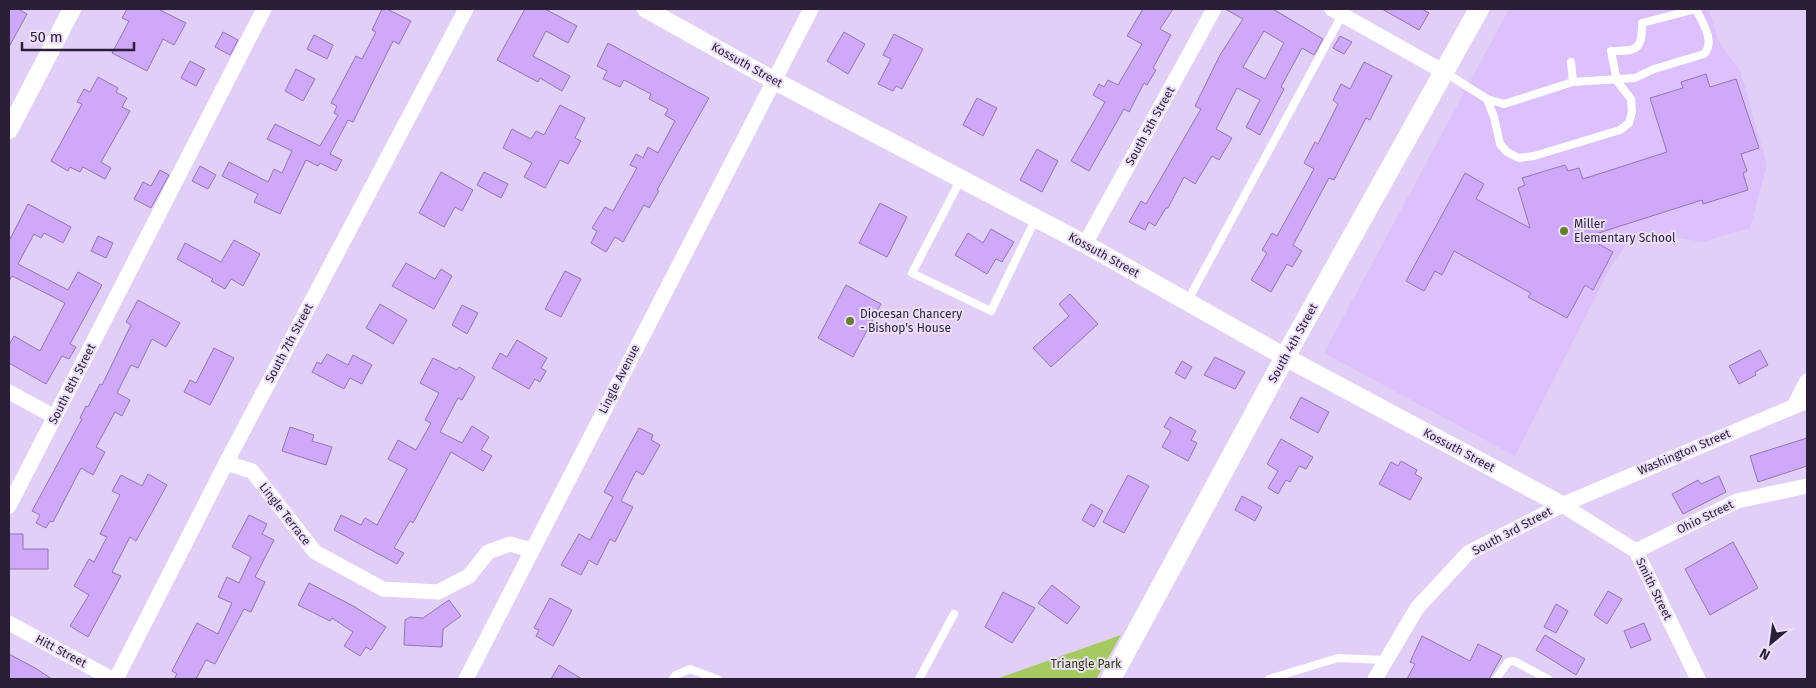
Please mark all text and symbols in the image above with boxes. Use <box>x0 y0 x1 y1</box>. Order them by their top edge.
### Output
scale bar <box>22 20 135 52</box>
text: 50 m <box>30 28 63 46</box>
street label: Kossuth Street <box>709 40 786 91</box>
street label: South 5th Street <box>1123 83 1178 168</box>
place label: Miller Elementary School <box>1574 217 1676 245</box>
marker: Miller Elementary School <box>1558 225 1570 237</box>
street label: Kossuth Street <box>1066 230 1143 281</box>
street label: South 7th Street <box>262 300 316 385</box>
street label: South 4th Street <box>1265 300 1321 385</box>
place label: Diocesan Chancery - Bishop's House <box>860 307 962 335</box>
marker: Diocesan Chancery - Bishop's House <box>844 315 856 327</box>
street label: South 8th Street <box>46 341 99 427</box>
street label: Lingle Avenue <box>596 342 642 416</box>
street label: Kossuth Street <box>1421 425 1498 475</box>
street label: Washington Street <box>1636 426 1733 478</box>
street label: Lingle Terrace <box>256 480 314 548</box>
street label: Ohio Street <box>1674 497 1736 537</box>
street label: South 3rd Street <box>1470 504 1555 558</box>
street label: Smith Street <box>1633 556 1675 623</box>
north arrow <box>1746 618 1796 668</box>
street label: Hitt Street <box>33 632 90 671</box>
text: N <box>1757 644 1773 664</box>
park label: Triangle Park <box>1051 657 1122 671</box>

